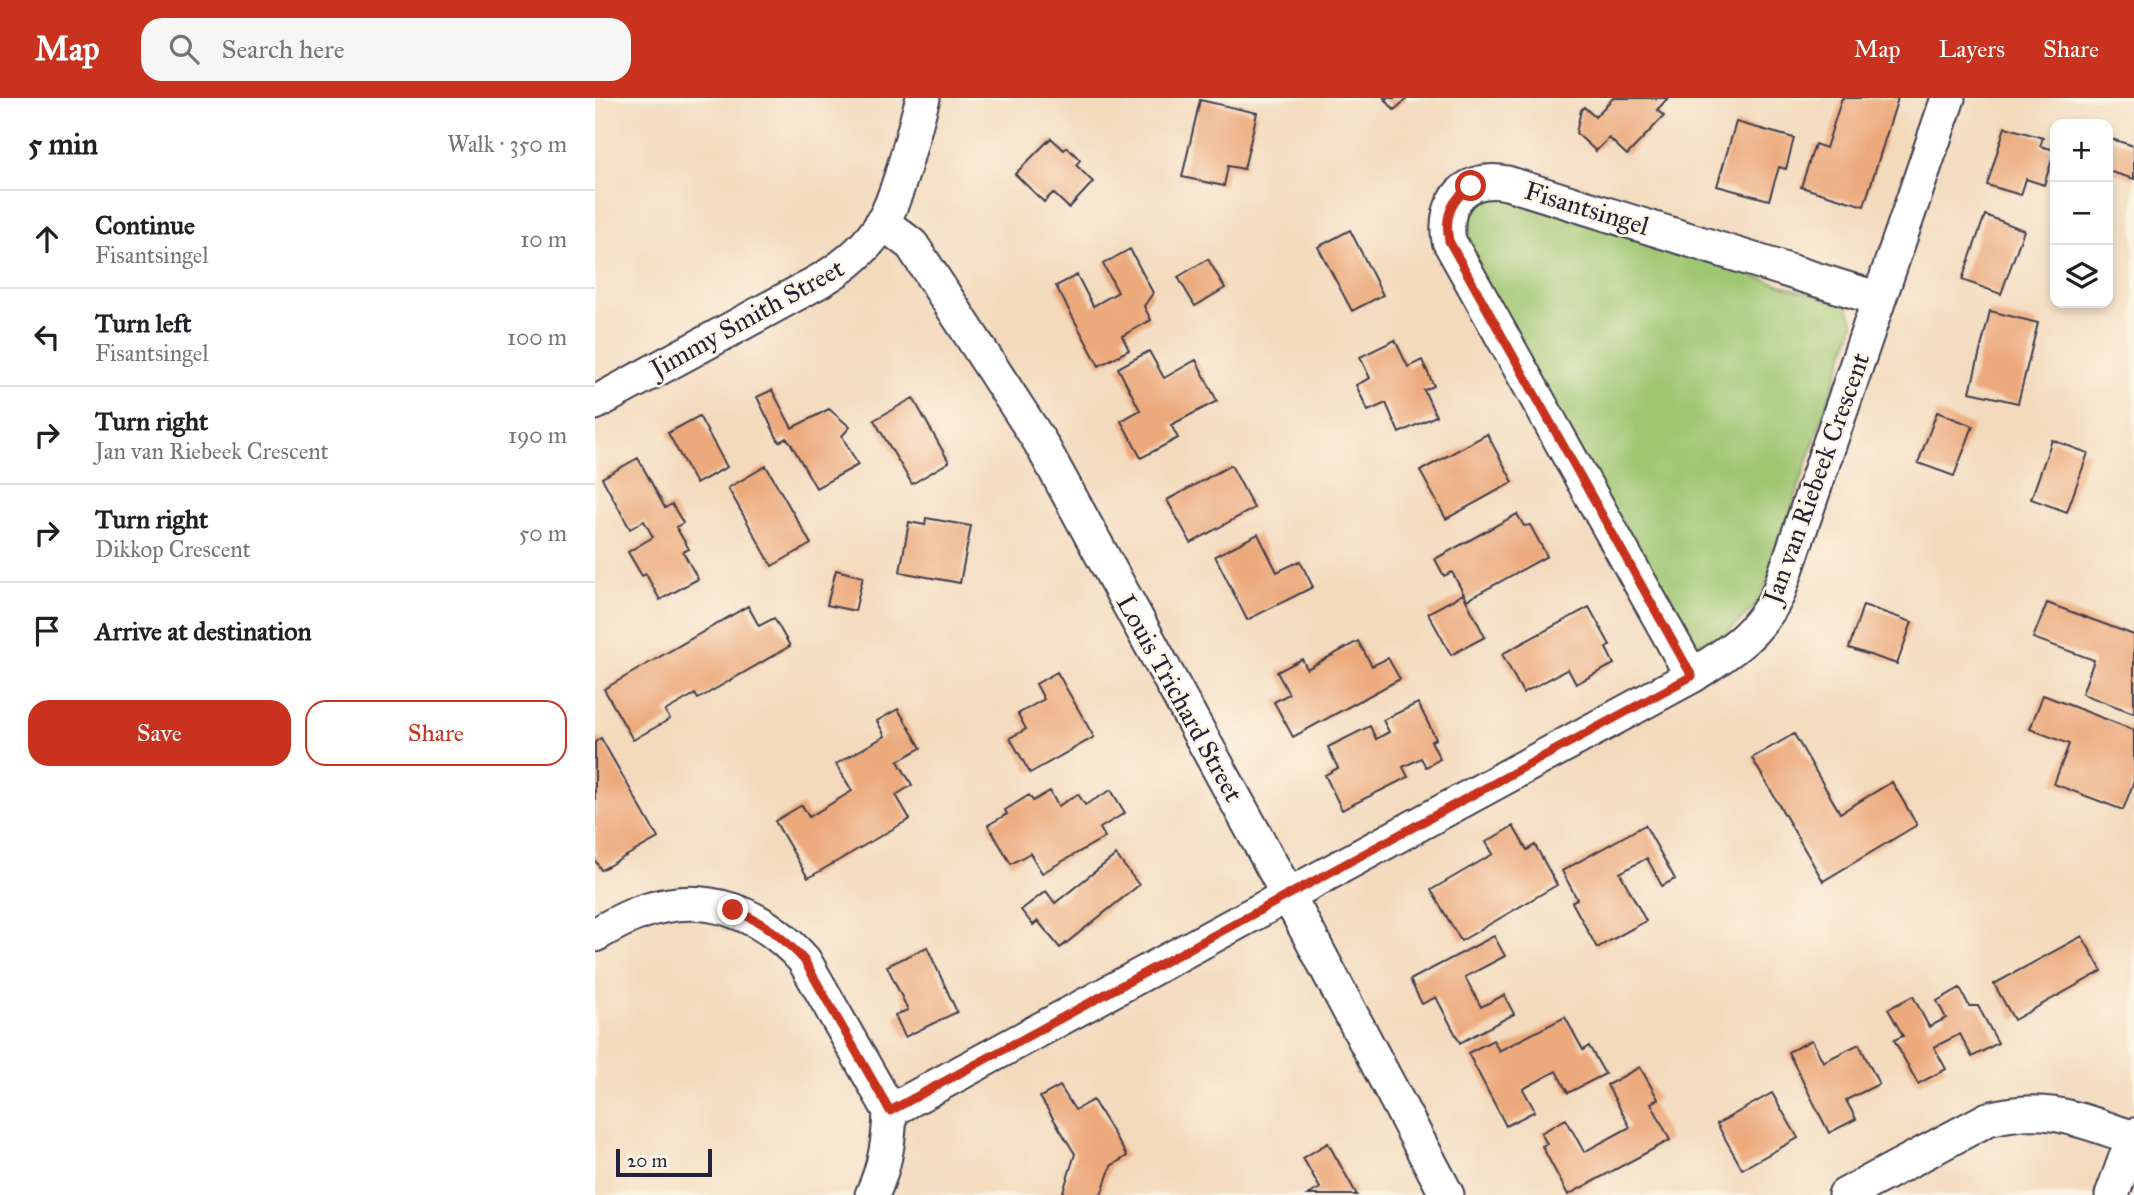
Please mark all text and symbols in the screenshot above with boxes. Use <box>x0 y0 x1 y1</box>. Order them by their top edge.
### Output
search box <box>141 18 631 81</box>
text: Map <box>35 29 99 69</box>
icon: search <box>165 30 203 68</box>
text: Search here <box>221 33 345 65</box>
text: Map <box>1854 34 1901 64</box>
text: Layers <box>1939 34 2005 64</box>
text: Share <box>2043 34 2099 64</box>
map controls <box>2050 119 2113 308</box>
button: + <box>2050 119 2113 182</box>
text: 5 min <box>28 126 98 162</box>
text: Walk · 350 m <box>447 130 567 158</box>
route start <box>1455 170 1486 201</box>
street label: Fisantsingel <box>1521 174 1653 242</box>
button: − <box>2050 182 2113 245</box>
text: Continue <box>95 209 195 241</box>
icon: ahead <box>28 220 66 258</box>
text: 10 m <box>520 225 567 253</box>
text: Fisantsingel <box>95 241 209 269</box>
button: layers <box>2050 245 2113 308</box>
street label: Jimmy Smith Street <box>642 252 849 386</box>
text: Turn left <box>95 307 191 339</box>
icon: left <box>28 318 66 356</box>
text: 100 m <box>507 323 567 351</box>
text: Fisantsingel <box>95 339 209 367</box>
street label: Jan van Riebeek Crescent <box>1755 348 1876 610</box>
text: Turn right <box>95 405 208 437</box>
icon: right <box>28 416 66 454</box>
text: 190 m <box>508 421 567 449</box>
text: Jan van Riebeek Crescent <box>95 437 329 465</box>
text: Turn right <box>95 503 208 535</box>
icon: right <box>28 514 66 552</box>
text: 50 m <box>519 519 567 547</box>
text: Dikkop Crescent <box>95 535 251 563</box>
street label: Louis Trichard Street <box>1110 589 1250 807</box>
icon: arrive <box>28 612 66 650</box>
text: Arrive at destination <box>95 615 312 647</box>
button: Save <box>28 700 291 766</box>
button: Share <box>305 700 567 766</box>
route end <box>717 894 748 925</box>
scale bar <box>616 1146 712 1178</box>
text: 20 m <box>627 1149 668 1172</box>

